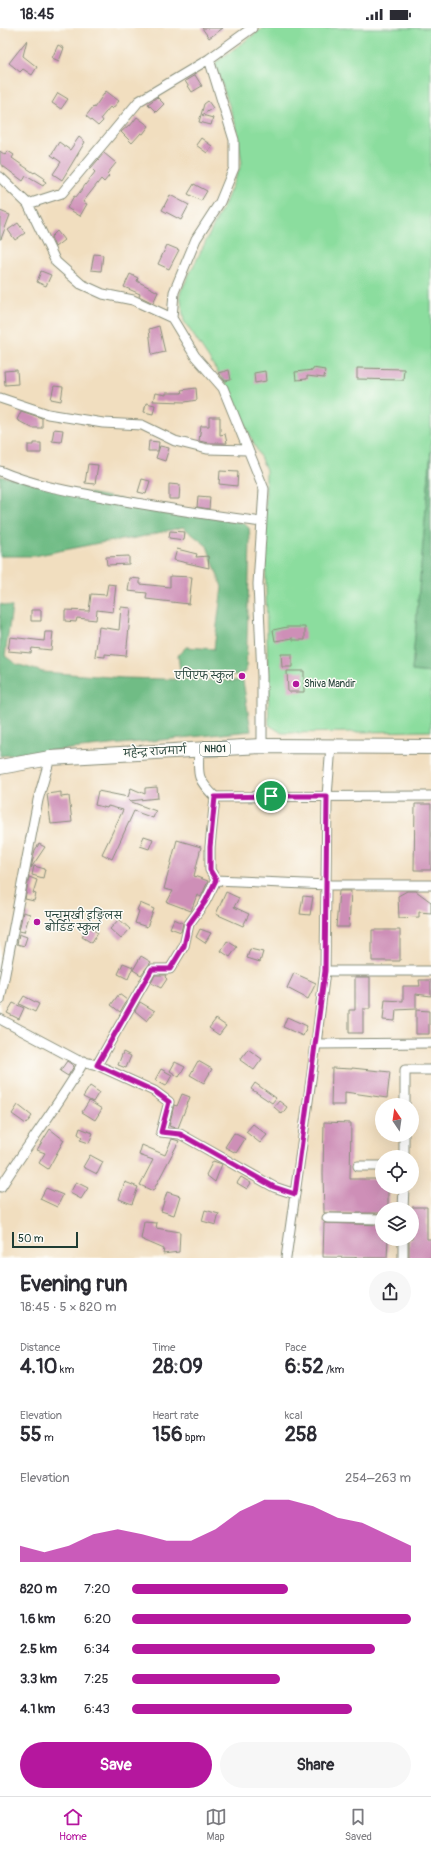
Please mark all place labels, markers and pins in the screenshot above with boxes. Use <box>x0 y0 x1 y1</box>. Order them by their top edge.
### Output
place label: एपिएफ स्कुल <box>174 667 235 683</box>
marker: एपिएफ स्कुल <box>237 671 247 681</box>
place label: Shiva Mandir <box>304 678 356 690</box>
marker: Shiva Mandir <box>291 679 301 689</box>
pin <box>254 779 288 813</box>
place label: पन्चमुखी इङ्लिस बोर्डिङ स्कुल <box>44 907 123 935</box>
marker: पन्चमुखी इङ्लिस बोर्डिङ स्कुल <box>32 917 42 927</box>

